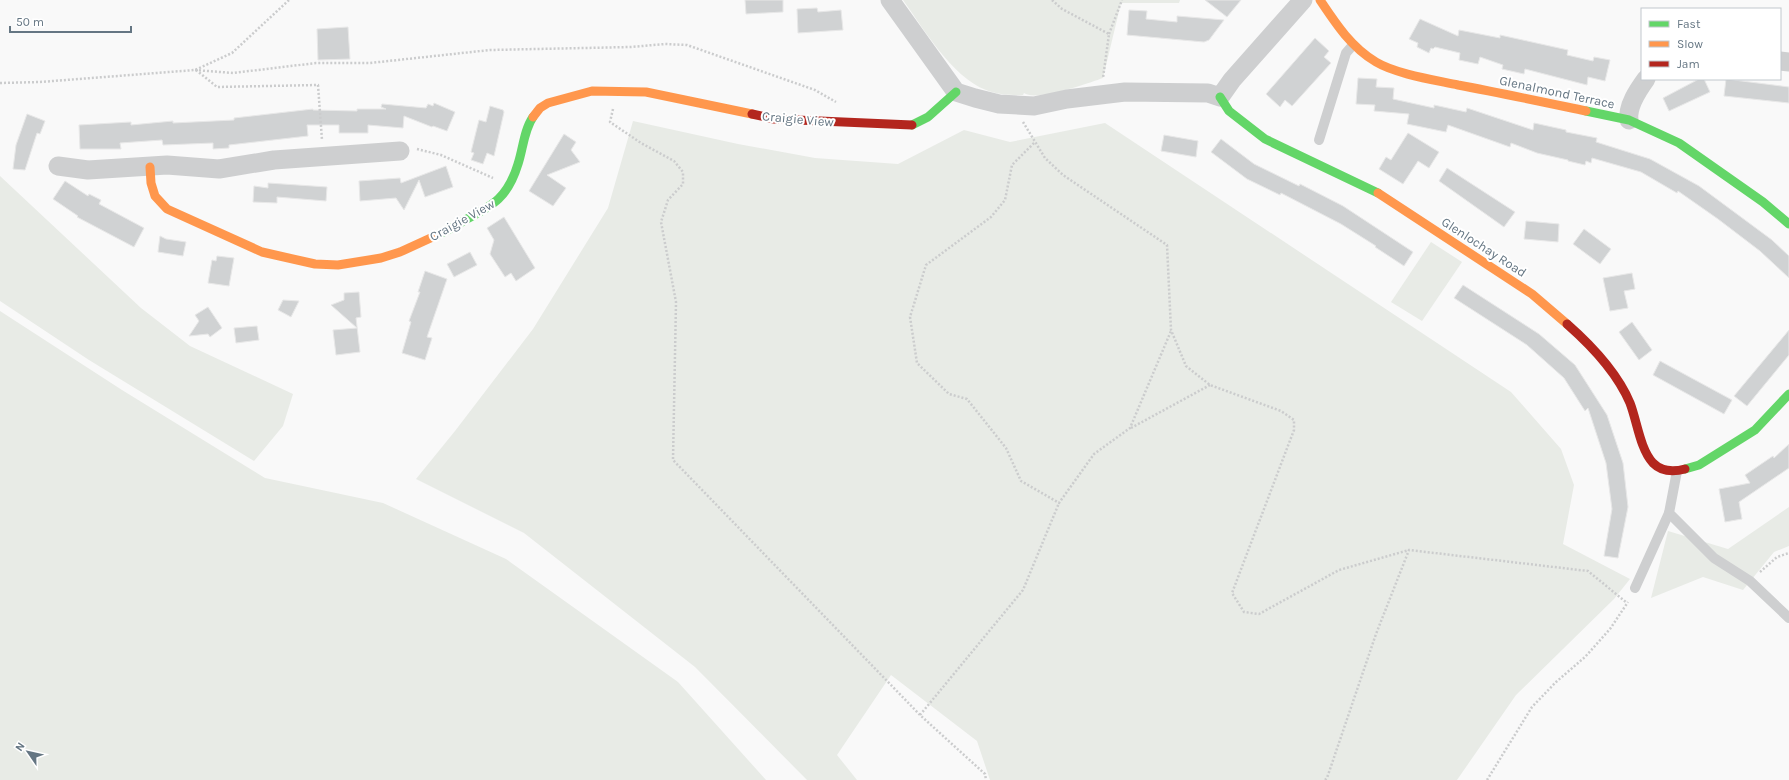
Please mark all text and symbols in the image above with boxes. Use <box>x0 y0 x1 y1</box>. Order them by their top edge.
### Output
scale bar <box>10 8 131 34</box>
legend <box>1641 8 1781 80</box>
text: 50 m <box>16 15 44 29</box>
text: Fast <box>1677 17 1701 31</box>
text: Slow <box>1677 37 1703 51</box>
text: Jam <box>1677 57 1700 71</box>
street label: Glenalmond Terrace <box>1498 72 1616 112</box>
street label: Craigie View <box>761 108 835 130</box>
street label: Craigie View <box>427 196 498 244</box>
street label: Glenlochay Road <box>1439 214 1529 280</box>
north arrow <box>8 732 48 772</box>
text: N <box>13 740 28 754</box>

